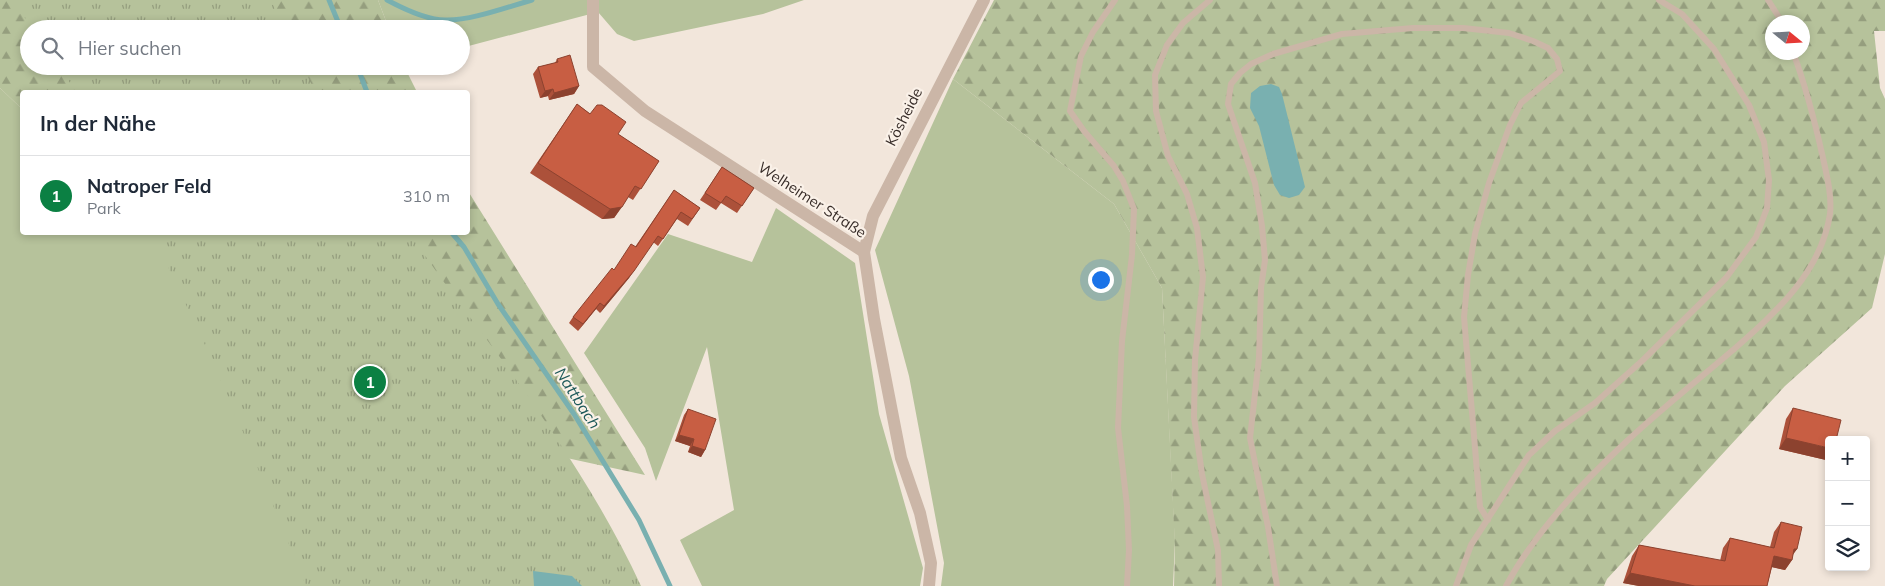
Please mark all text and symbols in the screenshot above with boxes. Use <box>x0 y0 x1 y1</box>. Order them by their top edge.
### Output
north arrow <box>1765 15 1810 60</box>
search box <box>20 20 470 75</box>
icon: search <box>38 34 66 62</box>
text: Hier suchen <box>78 36 182 60</box>
street label: Kösheide <box>881 84 926 149</box>
text: In der Nähe <box>40 110 156 136</box>
street label: Welheimer Straße <box>755 157 870 242</box>
text: Natroper Feld <box>87 174 211 198</box>
text: 1 <box>51 186 61 206</box>
text: 310 m <box>403 186 450 206</box>
text: Park <box>87 198 121 218</box>
your location <box>1088 267 1114 293</box>
pin: 1 <box>354 363 386 401</box>
water label: Nattbach <box>551 364 605 432</box>
map controls <box>1825 436 1870 571</box>
button: + <box>1825 436 1870 481</box>
button: − <box>1825 481 1870 526</box>
button: layers <box>1825 526 1870 571</box>

